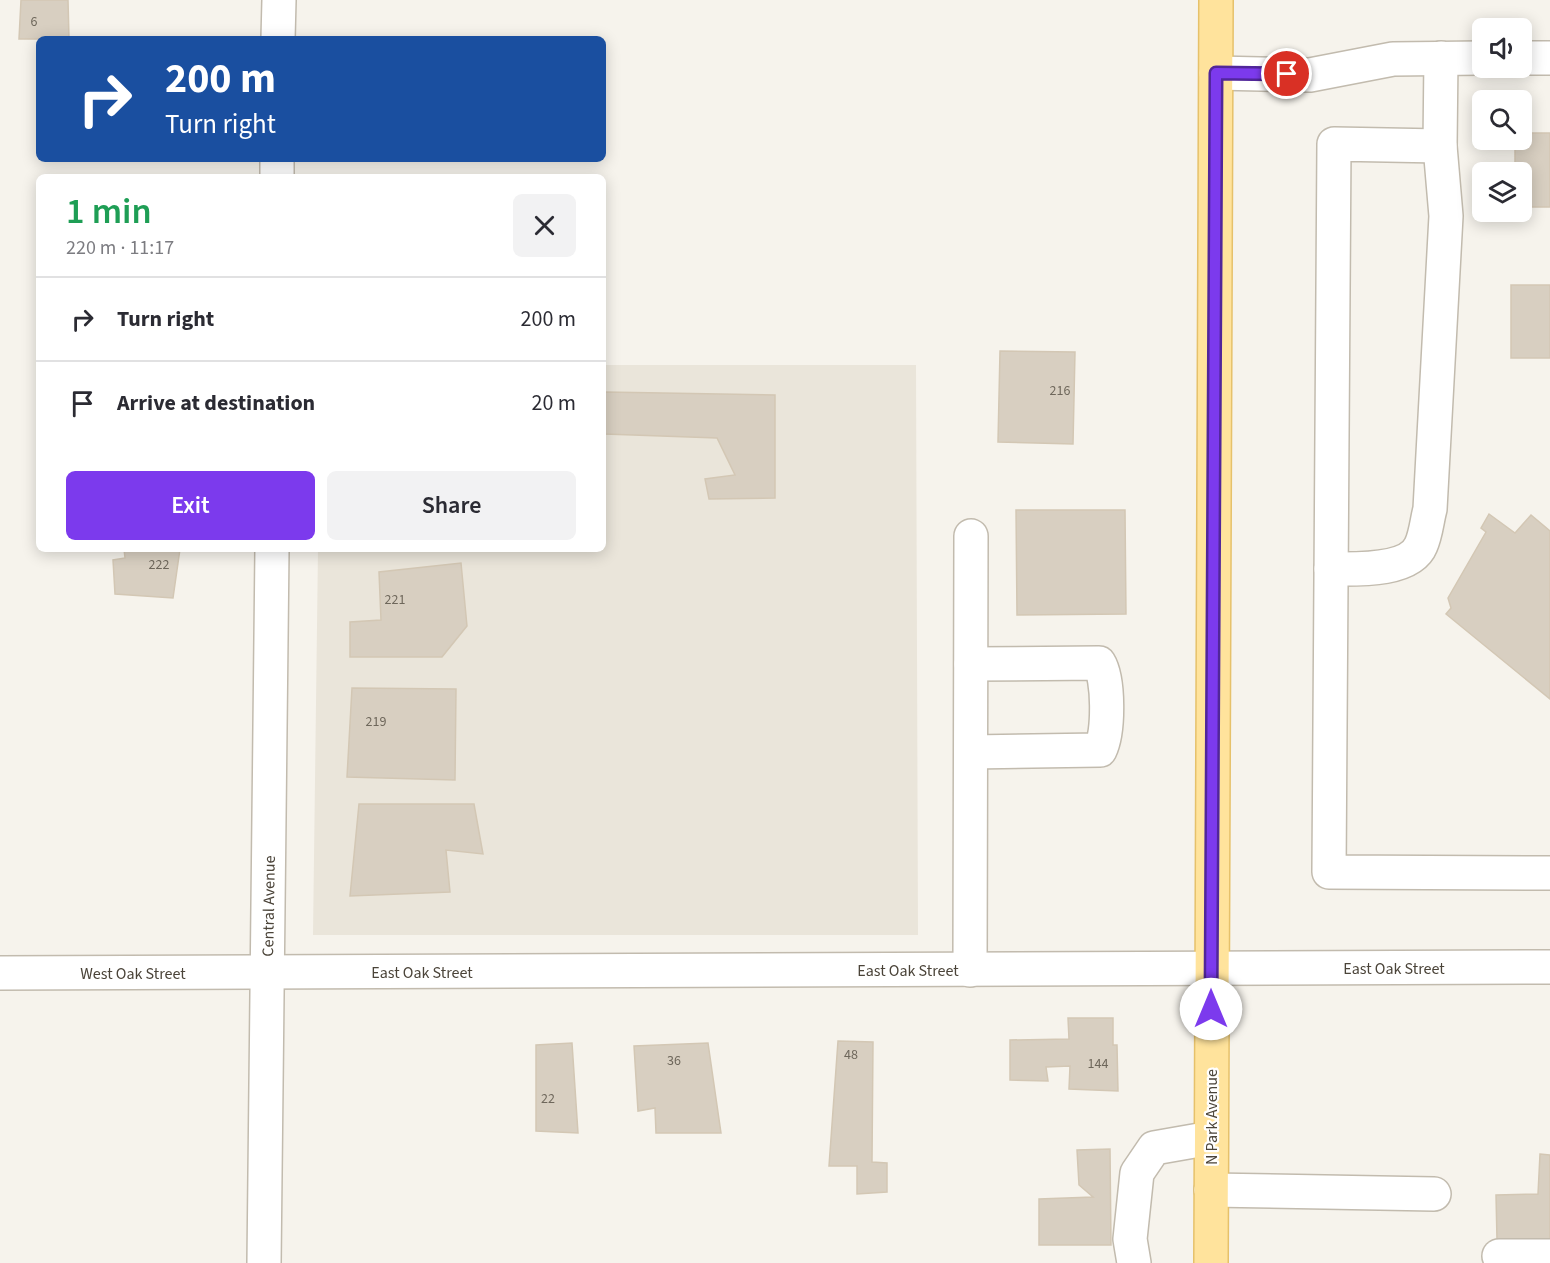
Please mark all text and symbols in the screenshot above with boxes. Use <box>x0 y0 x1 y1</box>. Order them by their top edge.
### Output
house number: 6 <box>31 12 38 32</box>
map controls <box>1472 18 1532 222</box>
button: sound <box>1472 18 1532 78</box>
pin <box>1261 48 1312 99</box>
text: 200 m <box>165 49 276 109</box>
icon: arrive <box>1270 57 1303 90</box>
icon: right <box>66 60 144 138</box>
button: search <box>1472 90 1532 150</box>
text: Turn right <box>165 105 276 144</box>
button: layers <box>1472 162 1532 222</box>
text: 1 min <box>66 186 152 237</box>
button: close <box>513 194 576 257</box>
text: 220 m · 11:17 <box>66 234 174 262</box>
icon: right <box>66 303 99 336</box>
text: Turn right <box>117 303 214 335</box>
text: 200 m <box>521 303 576 335</box>
house number: 216 <box>1050 381 1070 401</box>
icon: arrive <box>66 387 99 420</box>
text: Arrive at destination <box>117 387 315 419</box>
text: 20 m <box>531 387 576 419</box>
button: Exit <box>66 471 315 540</box>
button: Share <box>327 471 576 540</box>
house number: 222 <box>149 555 169 575</box>
house number: 221 <box>385 590 405 610</box>
house number: 219 <box>366 712 386 732</box>
street label: Central Avenue <box>257 855 281 957</box>
street label: East Oak Street <box>1343 958 1445 980</box>
street label: East Oak Street <box>857 960 959 982</box>
street label: East Oak Street <box>371 962 473 984</box>
street label: West Oak Street <box>80 963 186 985</box>
position arrow <box>1179 977 1243 1041</box>
house number: 48 <box>844 1045 858 1065</box>
house number: 36 <box>667 1051 681 1071</box>
house number: 144 <box>1088 1054 1108 1074</box>
street label: N Park Avenue <box>1201 1069 1223 1165</box>
house number: 22 <box>541 1089 555 1109</box>

